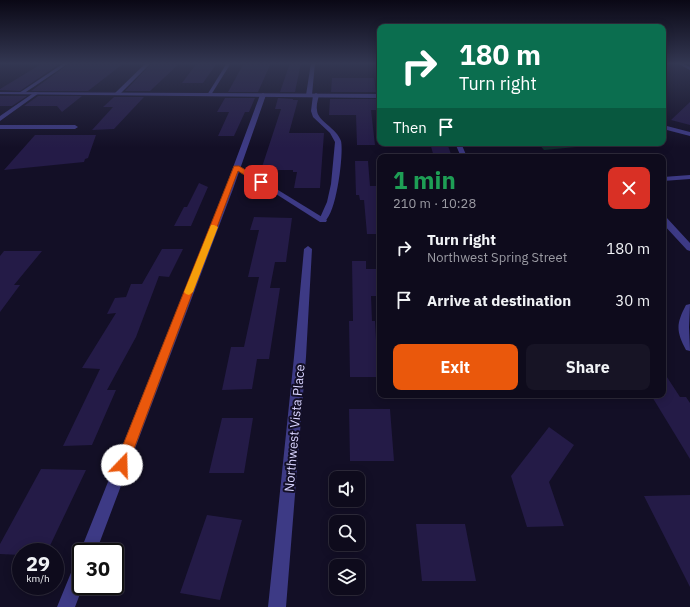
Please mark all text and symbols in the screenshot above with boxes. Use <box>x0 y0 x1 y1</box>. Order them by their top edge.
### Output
text: 180 m <box>459 36 541 73</box>
icon: right <box>393 40 445 92</box>
text: Turn right <box>459 72 537 95</box>
icon: arrive <box>435 116 457 138</box>
text: Then <box>393 118 427 137</box>
text: 1 min <box>393 164 456 196</box>
pin <box>244 165 278 199</box>
button: close <box>608 167 650 209</box>
icon: arrive <box>250 171 272 193</box>
text: 210 m · 10:28 <box>393 195 476 212</box>
text: Turn right <box>427 230 496 249</box>
icon: right <box>393 237 415 259</box>
text: 180 m <box>606 239 650 258</box>
text: Northwest Spring Street <box>427 249 567 266</box>
icon: arrive <box>393 289 415 311</box>
text: Arrive at destination <box>427 291 571 310</box>
text: 30 m <box>615 291 650 310</box>
button: Exit <box>393 344 518 390</box>
button: Share <box>526 344 650 390</box>
street label: Northwest Vista Place <box>280 364 309 493</box>
position arrow <box>101 444 143 486</box>
map controls <box>329 471 365 595</box>
button: sound <box>329 471 365 507</box>
button: search <box>329 515 365 551</box>
speed limit sign: 30 <box>72 543 124 595</box>
text: 29 <box>26 550 50 577</box>
button: layers <box>329 559 365 595</box>
text: km/h <box>26 572 50 585</box>

